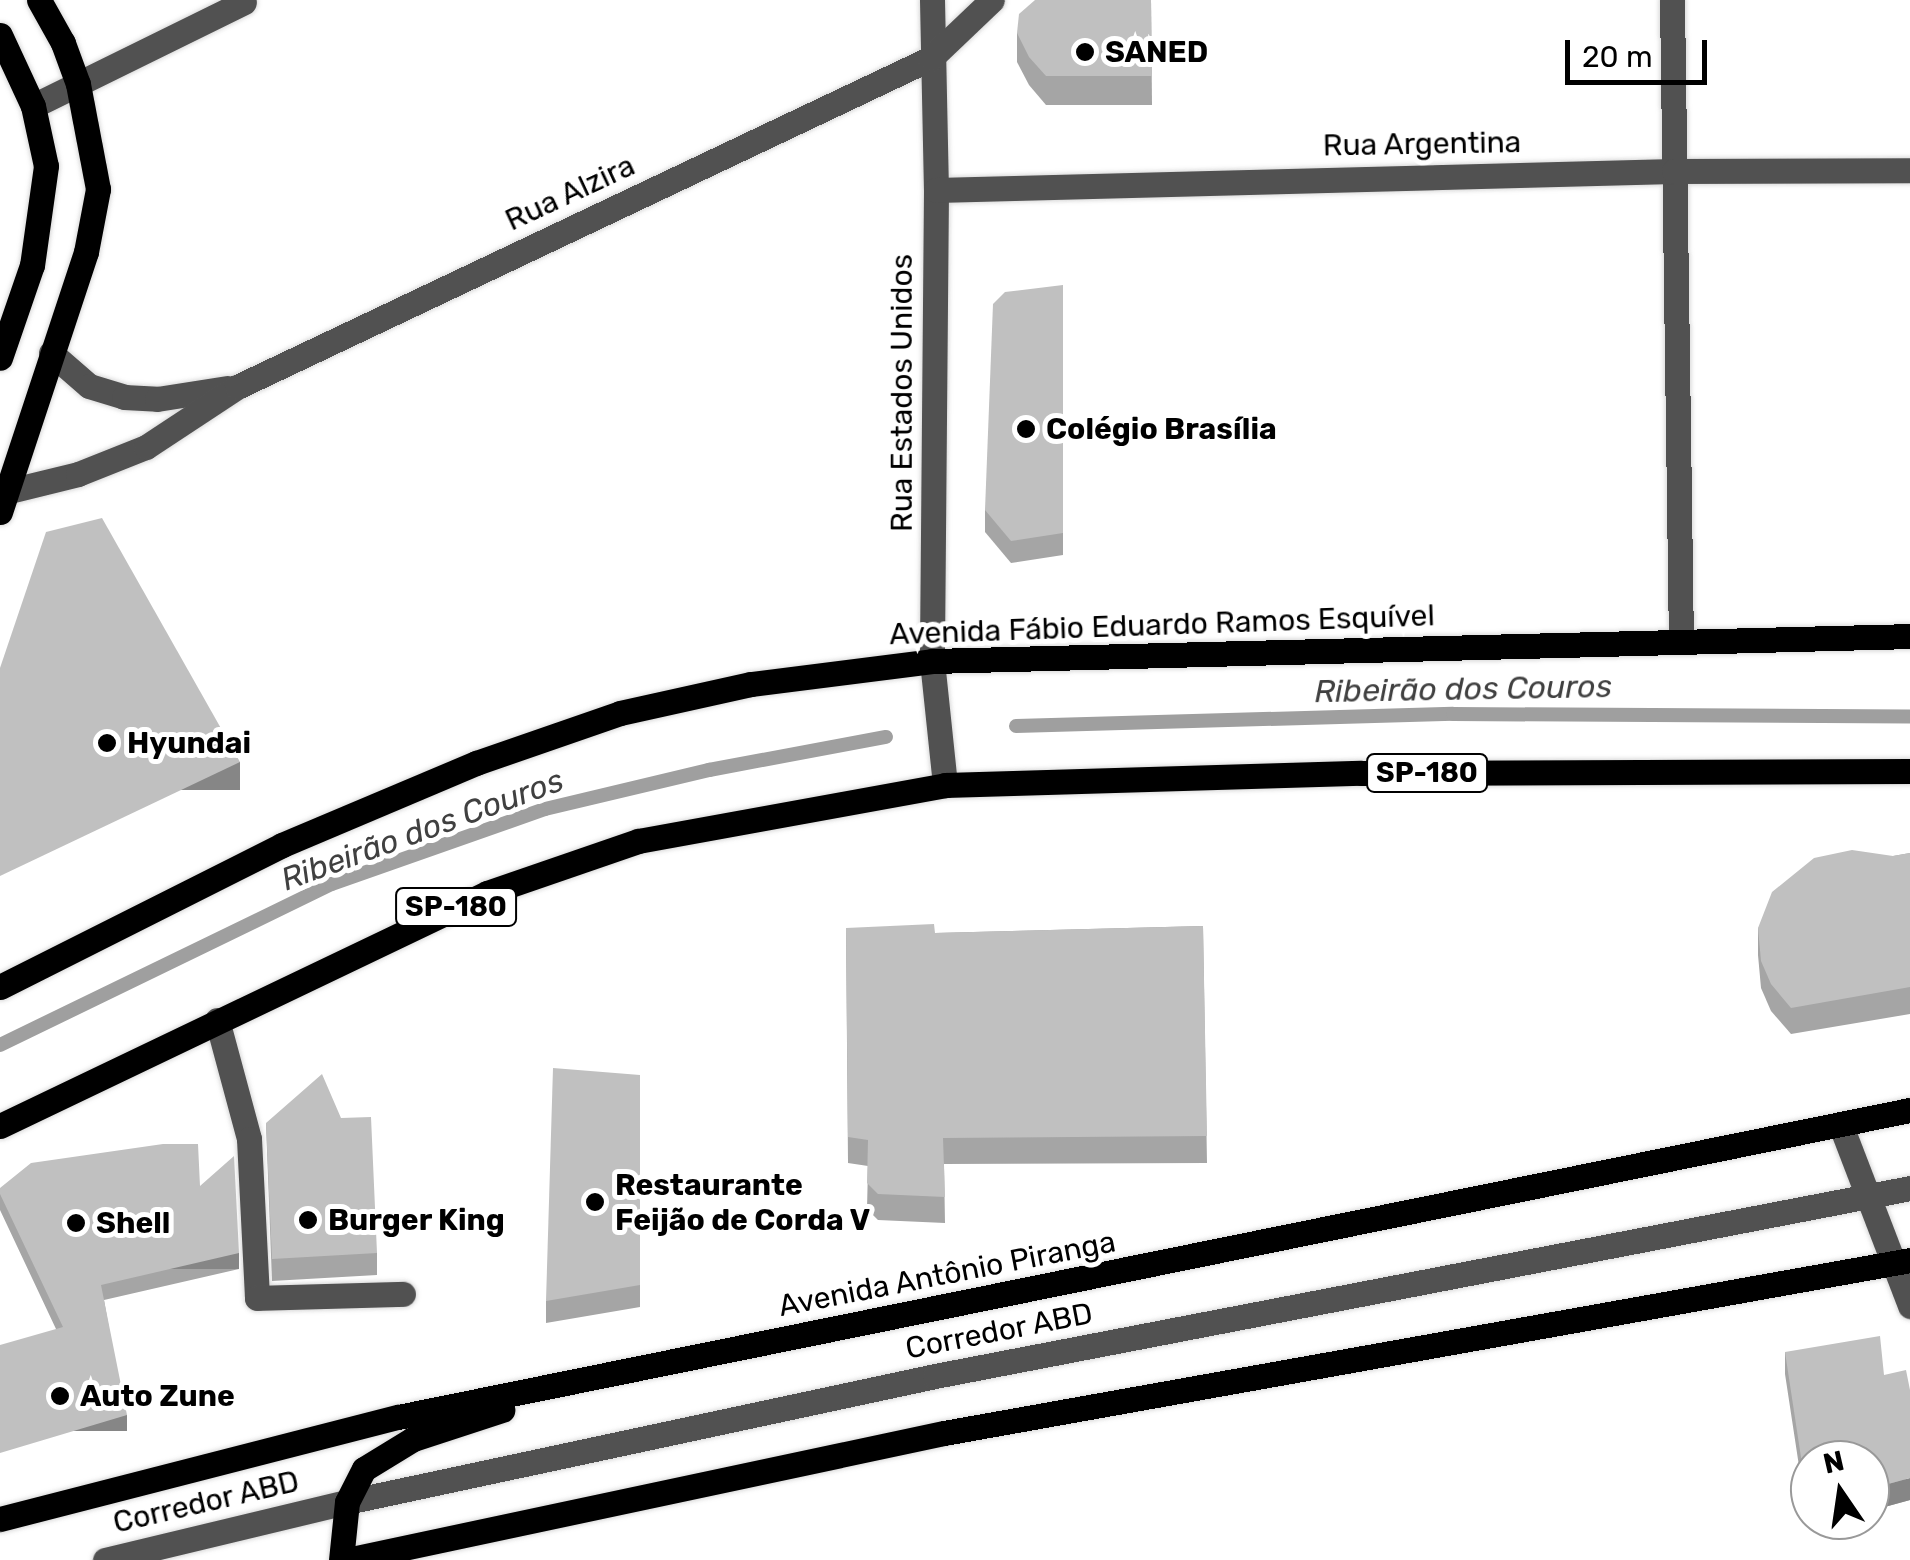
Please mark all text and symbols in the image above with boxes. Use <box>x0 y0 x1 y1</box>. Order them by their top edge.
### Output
scale bar <box>1570 20 1712 82</box>
place label: SANED <box>1105 34 1208 70</box>
text: 20 m <box>1582 39 1653 75</box>
marker: SANED <box>1074 41 1096 63</box>
street label: Rua Argentina <box>1322 124 1522 164</box>
street label: Rua Alzira <box>499 147 641 239</box>
street label: Rua Estados Unidos <box>884 254 920 532</box>
place label: Colégio Brasília <box>1046 411 1277 447</box>
marker: Colégio Brasília <box>1015 418 1037 440</box>
street label: Avenida Fábio Eduardo Ramos Esquível <box>889 597 1435 653</box>
water label: Ribeirão dos Couros <box>1314 667 1612 711</box>
place label: Hyundai <box>127 725 251 761</box>
marker: Hyundai <box>96 732 118 754</box>
road number: SP-180 <box>1364 750 1490 796</box>
water label: Ribeirão dos Couros <box>275 761 569 899</box>
road number: SP-180 <box>394 884 518 930</box>
place label: Restaurante Feijão de Corda V <box>615 1167 871 1238</box>
marker: Restaurante Feijão de Corda V <box>584 1191 606 1213</box>
place label: Burger King <box>328 1202 505 1238</box>
place label: Shell <box>96 1205 170 1241</box>
marker: Burger King <box>297 1209 319 1231</box>
marker: Shell <box>65 1212 87 1234</box>
street label: Avenida Antônio Piranga <box>775 1224 1119 1324</box>
street label: Corredor ABD <box>902 1295 1096 1367</box>
place label: Auto Zune <box>80 1378 235 1414</box>
marker: Auto Zune <box>49 1385 71 1407</box>
north arrow <box>1790 1440 1890 1540</box>
text: N <box>1820 1444 1847 1481</box>
street label: Corredor ABD <box>109 1463 303 1541</box>

